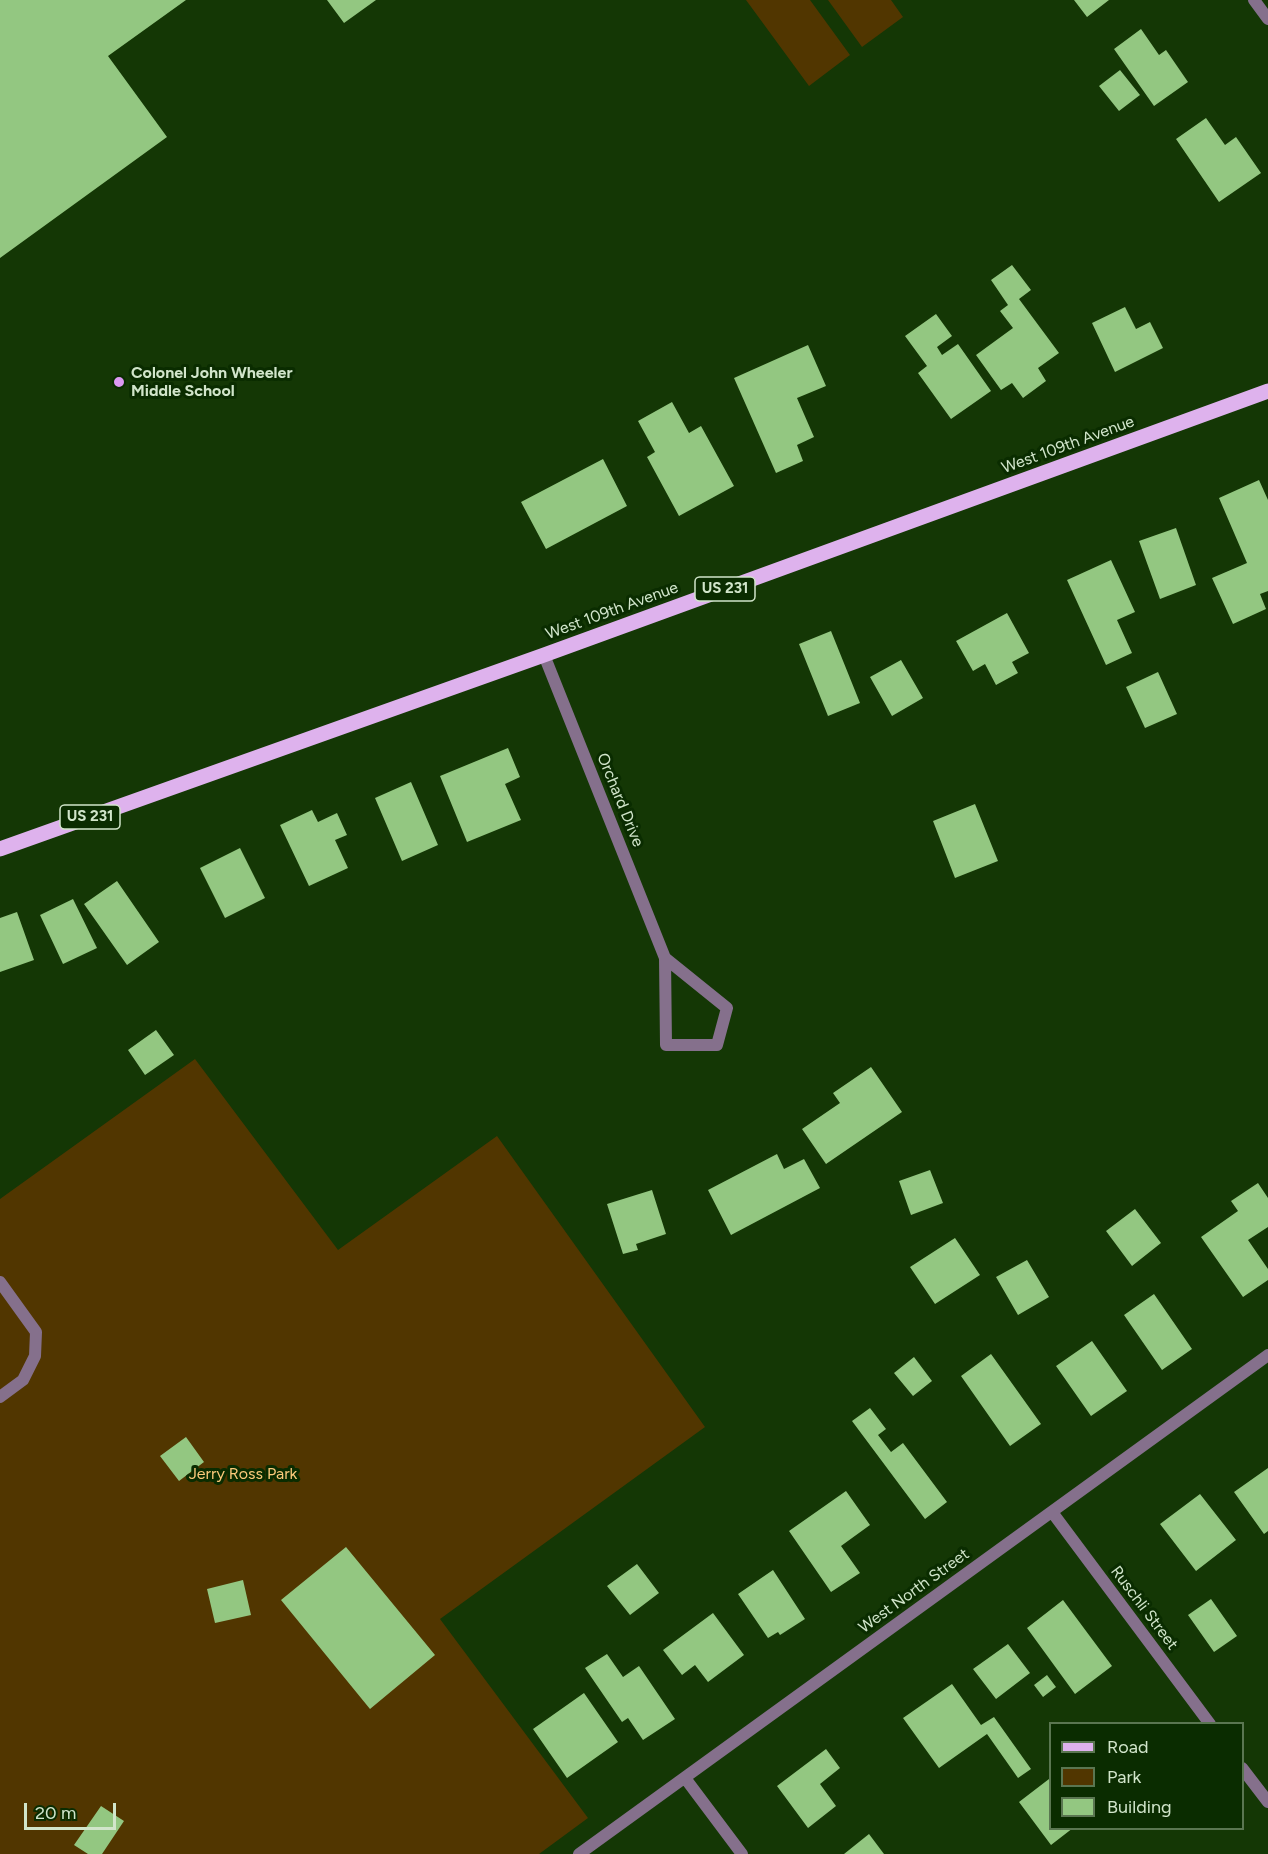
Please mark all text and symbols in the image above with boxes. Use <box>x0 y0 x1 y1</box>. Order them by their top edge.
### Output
place label: Colonel John Wheeler Middle School <box>131 363 292 401</box>
marker: Colonel John Wheeler Middle School <box>112 375 126 389</box>
street label: West 109th Avenue <box>999 412 1137 478</box>
road number: US 231 <box>695 577 755 601</box>
street label: West 109th Avenue <box>543 578 681 644</box>
street label: Orchard Drive <box>592 750 648 850</box>
road number: US 231 <box>60 805 120 829</box>
park label: Jerry Ross Park <box>189 1464 297 1484</box>
street label: West North Street <box>855 1545 973 1637</box>
street label: Ruschli Street <box>1106 1562 1182 1654</box>
legend <box>1049 1722 1244 1830</box>
text: Road <box>1107 1736 1148 1758</box>
text: Park <box>1107 1766 1141 1788</box>
scale bar <box>27 1791 118 1829</box>
text: Building <box>1107 1796 1172 1818</box>
text: 20 m <box>35 1802 76 1824</box>

